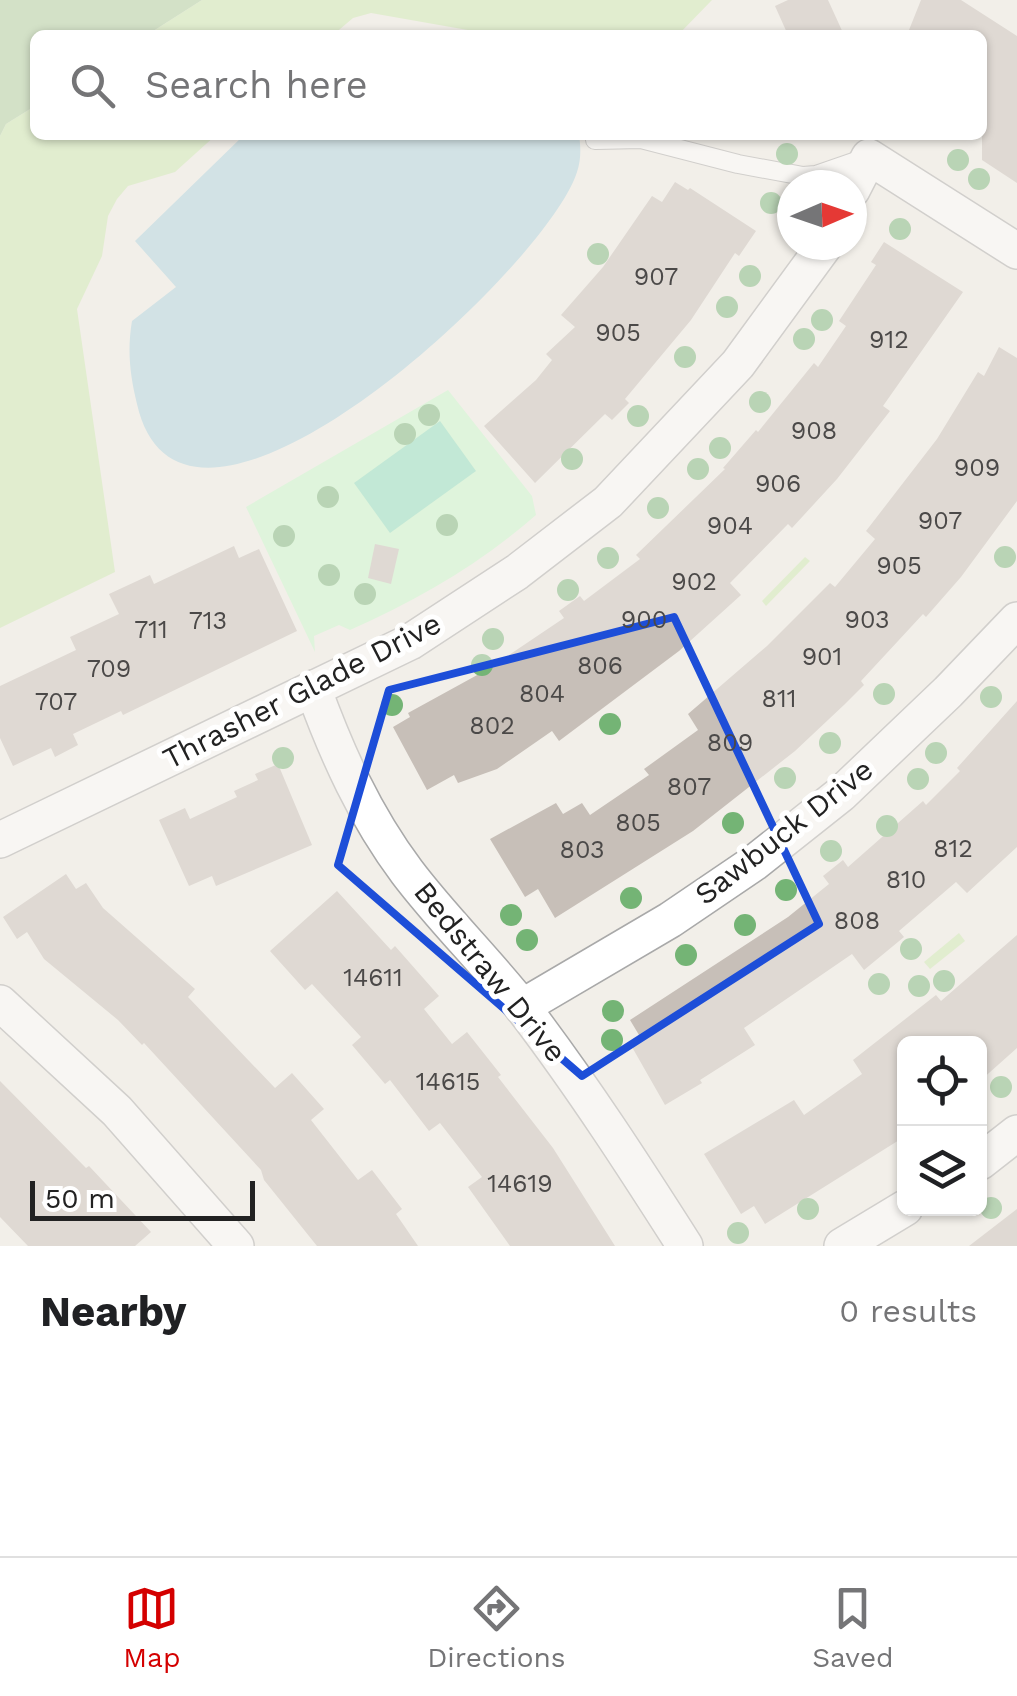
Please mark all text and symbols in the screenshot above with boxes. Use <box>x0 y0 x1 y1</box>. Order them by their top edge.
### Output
search box <box>30 30 987 140</box>
icon: search <box>65 58 120 113</box>
text: Search here <box>145 63 368 107</box>
north arrow <box>777 170 867 260</box>
house number: 907 <box>634 262 678 291</box>
house number: 905 <box>595 318 641 347</box>
house number: 912 <box>869 325 909 354</box>
house number: 908 <box>791 416 837 445</box>
house number: 909 <box>954 453 1000 482</box>
house number: 906 <box>755 469 801 498</box>
house number: 907 <box>918 506 962 535</box>
house number: 904 <box>707 511 753 540</box>
house number: 905 <box>876 551 922 580</box>
house number: 902 <box>671 567 717 596</box>
street label: Thrasher Glade Drive <box>157 605 447 776</box>
house number: 900 <box>621 605 667 634</box>
house number: 903 <box>844 605 890 634</box>
house number: 713 <box>189 606 227 635</box>
house number: 711 <box>134 615 168 644</box>
house number: 901 <box>802 642 842 671</box>
house number: 806 <box>577 651 623 680</box>
house number: 709 <box>87 654 131 683</box>
house number: 804 <box>519 679 565 708</box>
house number: 811 <box>762 684 796 713</box>
house number: 707 <box>35 687 77 716</box>
house number: 802 <box>469 711 515 740</box>
house number: 809 <box>707 728 753 757</box>
street label: Sawbuck Drive <box>688 751 880 912</box>
house number: 807 <box>667 772 711 801</box>
house number: 805 <box>615 808 661 837</box>
house number: 812 <box>933 834 973 863</box>
house number: 803 <box>559 835 605 864</box>
house number: 810 <box>886 865 926 894</box>
street label: Bedstraw Drive <box>407 874 574 1069</box>
house number: 808 <box>834 906 880 935</box>
house number: 14611 <box>343 963 403 992</box>
map controls <box>897 1036 987 1216</box>
button: locate <box>897 1036 987 1126</box>
house number: 14615 <box>416 1067 480 1096</box>
button: layers <box>897 1126 987 1216</box>
house number: 14619 <box>487 1169 553 1198</box>
scale bar <box>30 1176 255 1220</box>
text: 50 m <box>45 1182 115 1215</box>
text: Nearby <box>40 1287 187 1336</box>
text: 0 results <box>839 1292 977 1330</box>
tab: Map <box>123 1581 181 1674</box>
tab: Directions <box>427 1581 566 1674</box>
tab: Saved <box>812 1581 894 1674</box>

